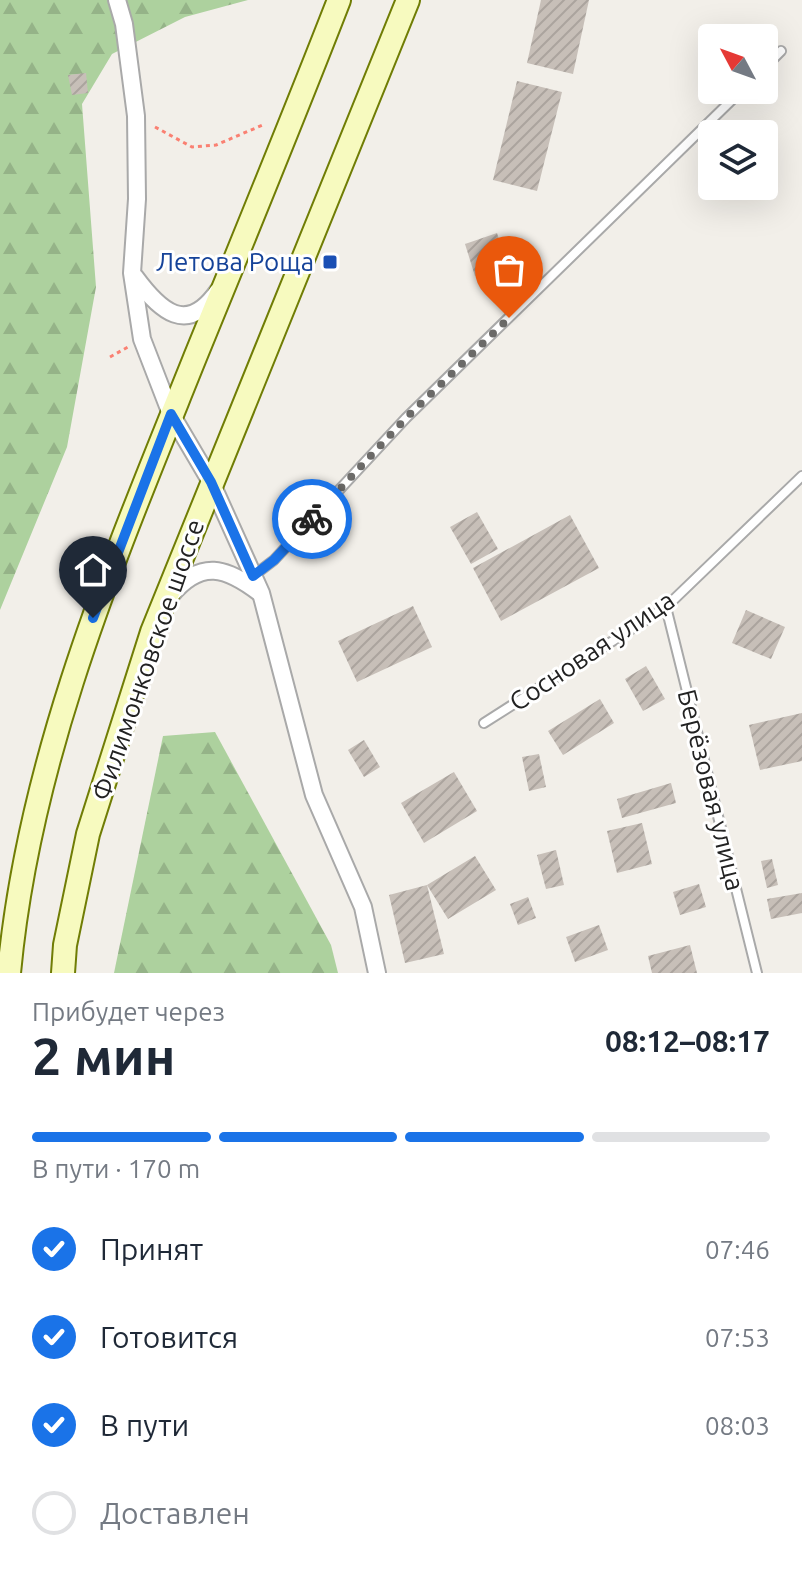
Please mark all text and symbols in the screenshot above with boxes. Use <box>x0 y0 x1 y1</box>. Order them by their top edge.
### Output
north arrow <box>698 24 778 104</box>
map controls <box>698 24 778 200</box>
button: layers <box>698 120 778 200</box>
pin <box>475 236 543 318</box>
place label: Летова Роща <box>156 247 314 276</box>
icon: bag <box>487 248 531 292</box>
marker: Летова Роща <box>321 253 339 271</box>
courier <box>272 479 352 559</box>
icon: bike <box>290 497 334 541</box>
street label: Филимонковское шоссе <box>86 515 209 804</box>
pin <box>59 536 127 618</box>
icon: home <box>71 548 115 592</box>
street label: Сосновая улица <box>504 585 680 716</box>
street label: Берёзовая улица <box>672 686 751 894</box>
text: Прибудет через <box>32 997 225 1026</box>
text: 08:12–08:17 <box>605 1024 770 1058</box>
text: 2 мин <box>32 1027 175 1085</box>
text: В пути · 170 m <box>32 1154 200 1183</box>
icon: check <box>32 1227 76 1271</box>
text: Принят <box>100 1232 203 1266</box>
text: 07:46 <box>705 1235 770 1264</box>
icon: check <box>32 1315 76 1359</box>
text: Готовится <box>100 1320 238 1354</box>
text: 07:53 <box>705 1323 770 1352</box>
icon: check <box>32 1403 76 1447</box>
text: В пути <box>100 1408 189 1442</box>
text: 08:03 <box>705 1411 770 1440</box>
text: Доставлен <box>100 1496 250 1530</box>

